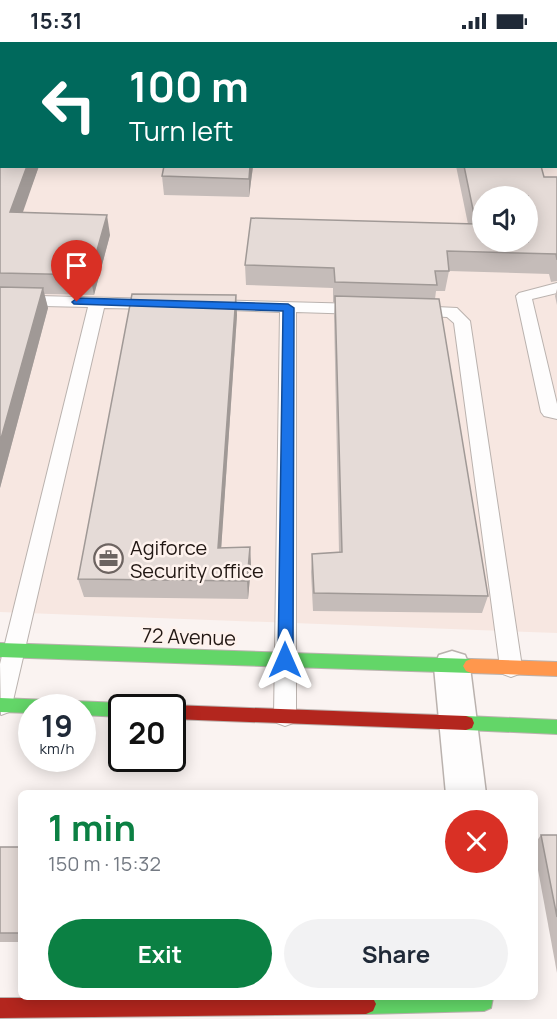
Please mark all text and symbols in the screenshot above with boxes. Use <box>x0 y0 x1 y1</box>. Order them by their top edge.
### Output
text: 15:31 <box>30 6 83 36</box>
text: 100 m <box>129 57 249 115</box>
icon: left <box>30 66 108 144</box>
text: Turn left <box>129 112 233 149</box>
map controls <box>472 186 538 252</box>
button: sound <box>472 186 538 252</box>
pin <box>51 240 102 302</box>
icon: arrive <box>60 249 93 282</box>
place label: Agiforce Security office <box>130 534 264 584</box>
office icon: Agiforce Security office <box>93 543 125 575</box>
street label: 72 Avenue <box>142 621 236 652</box>
position arrow <box>253 628 317 692</box>
speed limit sign: 20 <box>108 694 186 772</box>
text: 19 <box>41 705 73 746</box>
text: km/h <box>40 738 74 759</box>
text: 1 min <box>48 803 136 852</box>
button: close <box>445 810 508 873</box>
text: 150 m · 15:32 <box>48 850 161 877</box>
button: Exit <box>48 919 272 988</box>
button: Share <box>284 919 508 988</box>

